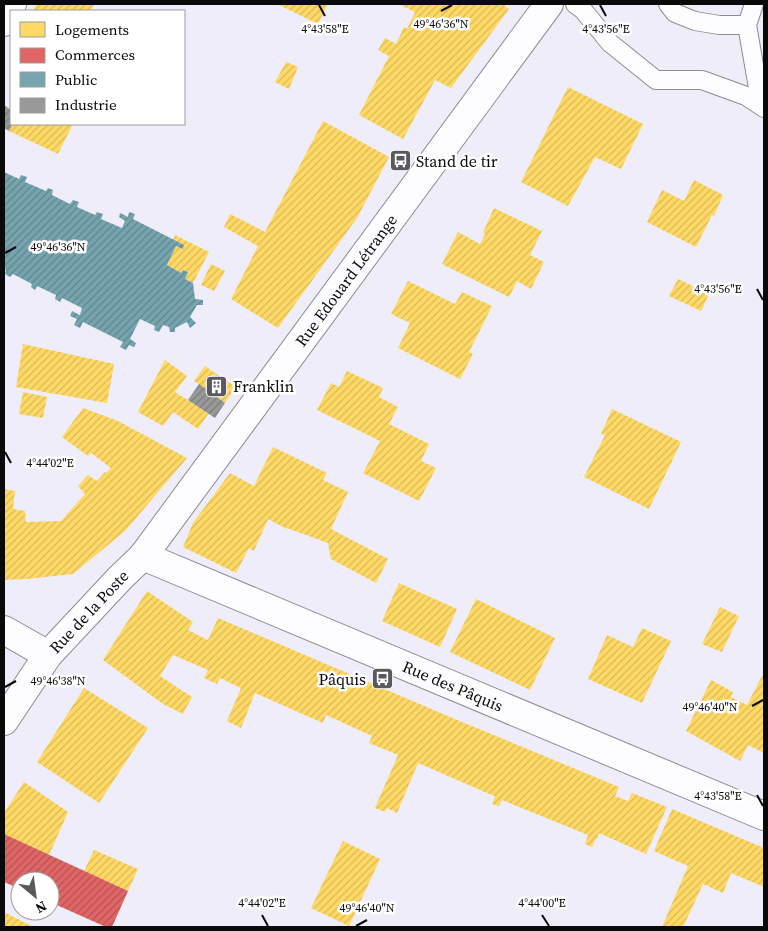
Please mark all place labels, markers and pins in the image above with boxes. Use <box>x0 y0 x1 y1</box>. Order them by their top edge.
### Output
bus stop icon: Stand de tir <box>388 149 412 173</box>
place label: Stand de tir <box>416 150 498 172</box>
building icon: Franklin <box>205 374 229 398</box>
place label: Franklin <box>233 375 295 397</box>
bus stop icon: Pâquis <box>370 667 394 691</box>
place label: Pâquis <box>318 668 366 690</box>

